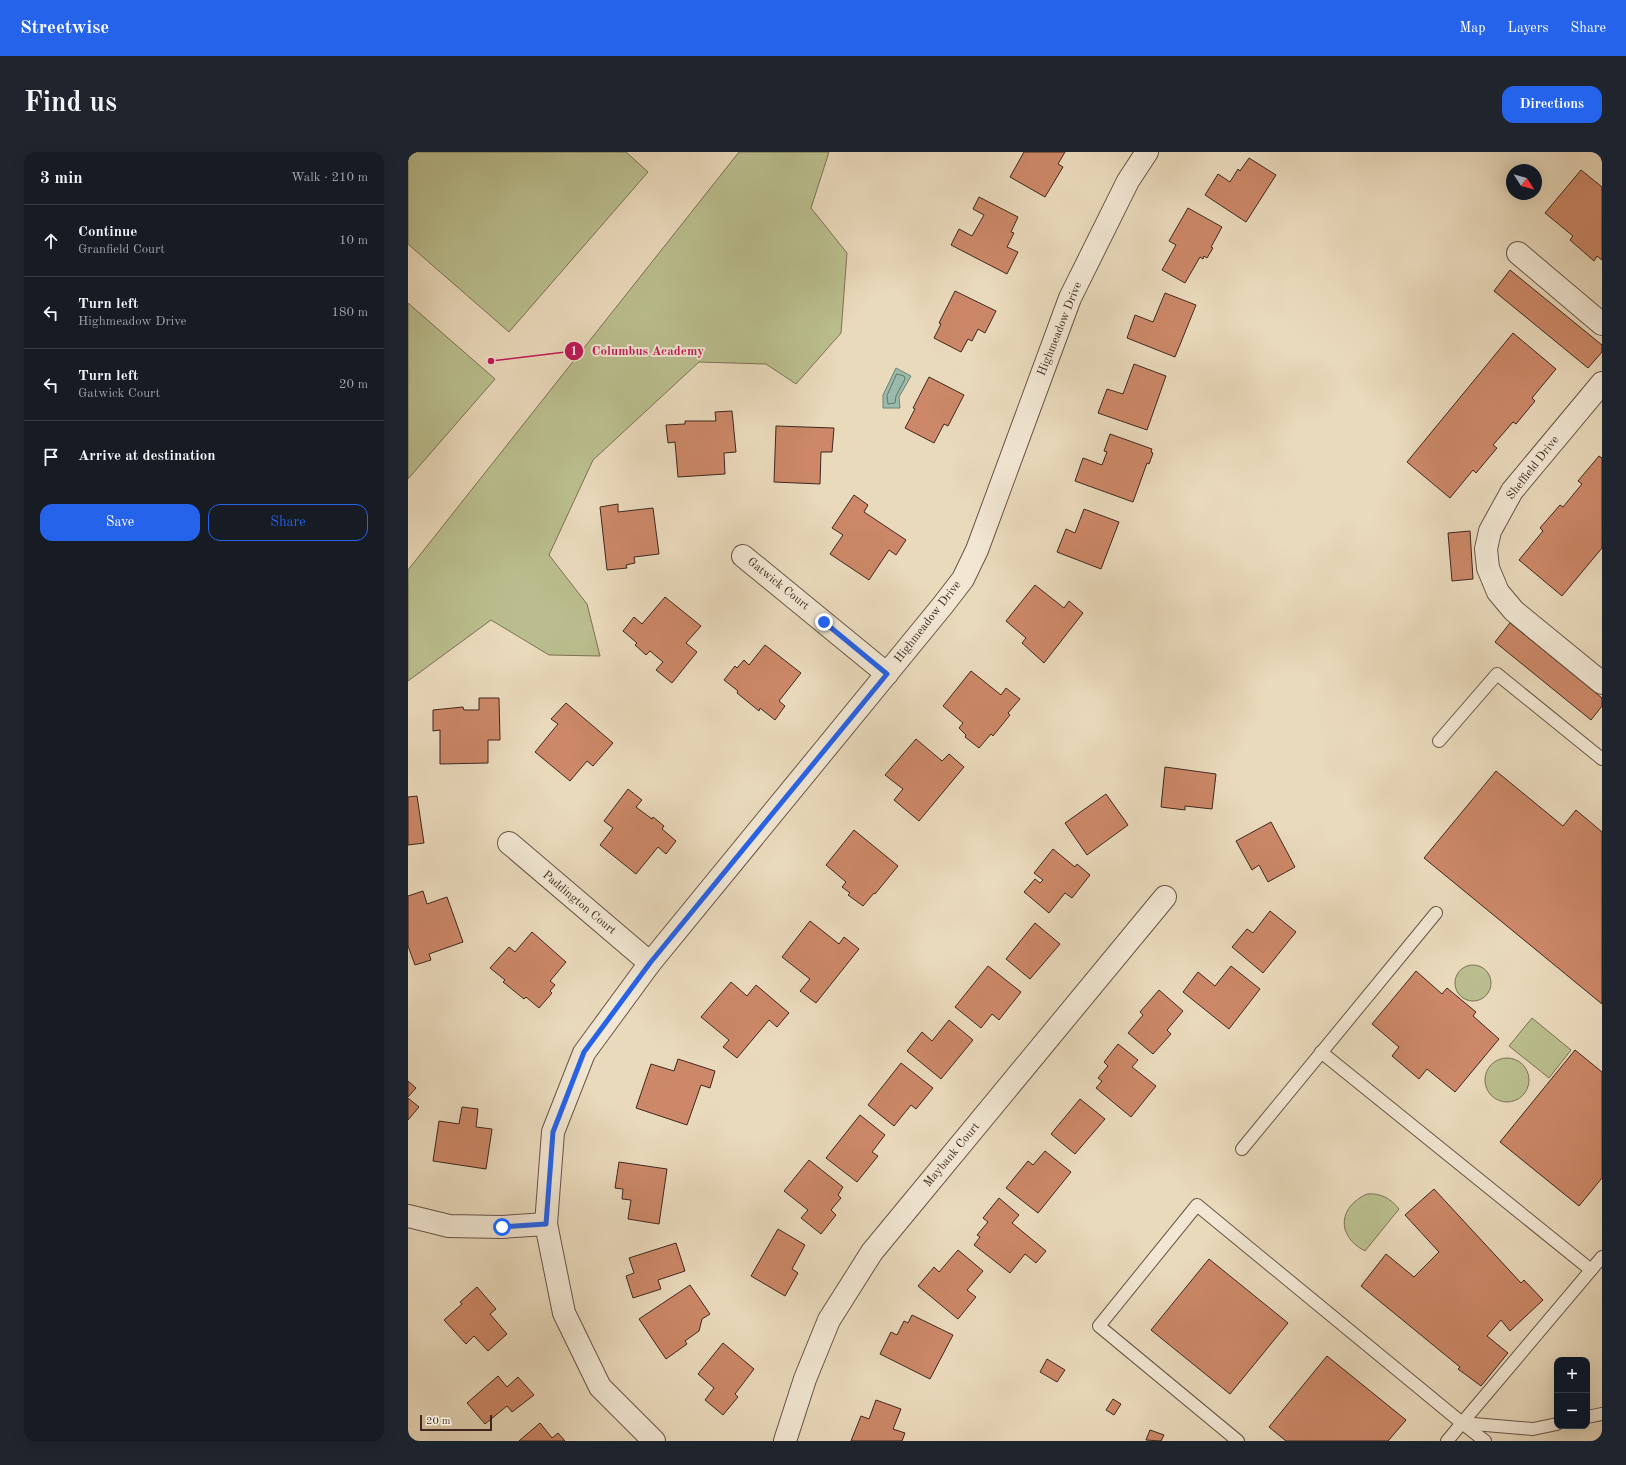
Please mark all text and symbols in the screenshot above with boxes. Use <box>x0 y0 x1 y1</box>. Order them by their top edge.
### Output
text: Streetwise <box>20 19 109 38</box>
text: Map <box>1460 21 1486 35</box>
text: Layers <box>1508 21 1549 35</box>
text: Share <box>1571 21 1606 35</box>
button: Directions <box>1502 86 1602 123</box>
text: Find us <box>24 90 117 118</box>
north arrow <box>1506 164 1542 200</box>
text: 3 min <box>40 170 83 187</box>
text: Walk · 210 m <box>291 171 368 184</box>
text: Continue <box>78 225 137 240</box>
icon: ahead <box>40 230 62 252</box>
text: 10 m <box>339 234 368 247</box>
text: Granfield Court <box>78 243 165 256</box>
street label: Highmeadow Drive <box>1036 280 1085 378</box>
text: Turn left <box>78 297 138 312</box>
icon: left <box>40 302 62 324</box>
text: 180 m <box>331 306 368 319</box>
text: Highmeadow Drive <box>78 315 187 328</box>
callout: Columbus Academy <box>564 338 712 363</box>
text: Columbus Academy <box>592 345 704 358</box>
text: 1 <box>571 346 577 358</box>
text: Turn left <box>78 369 138 384</box>
icon: left <box>40 374 62 396</box>
text: 20 m <box>339 378 368 391</box>
text: Gatwick Court <box>78 387 160 400</box>
street label: Sheffield Drive <box>1505 434 1562 502</box>
icon: arrive <box>40 446 62 468</box>
text: Arrive at destination <box>78 449 216 464</box>
button: Save <box>40 504 200 541</box>
button: Share <box>208 504 368 541</box>
street label: Gatwick Court <box>745 556 811 612</box>
street label: Highmeadow Drive <box>892 578 964 665</box>
route end <box>815 613 833 631</box>
street label: Paddington Court <box>540 869 618 937</box>
street label: Maybank Court <box>922 1121 982 1189</box>
route start <box>493 1218 511 1236</box>
map controls <box>1554 1357 1590 1429</box>
button: + <box>1554 1357 1590 1393</box>
button: − <box>1554 1393 1590 1429</box>
scale bar <box>420 1413 492 1432</box>
text: 20 m <box>426 1416 451 1427</box>

